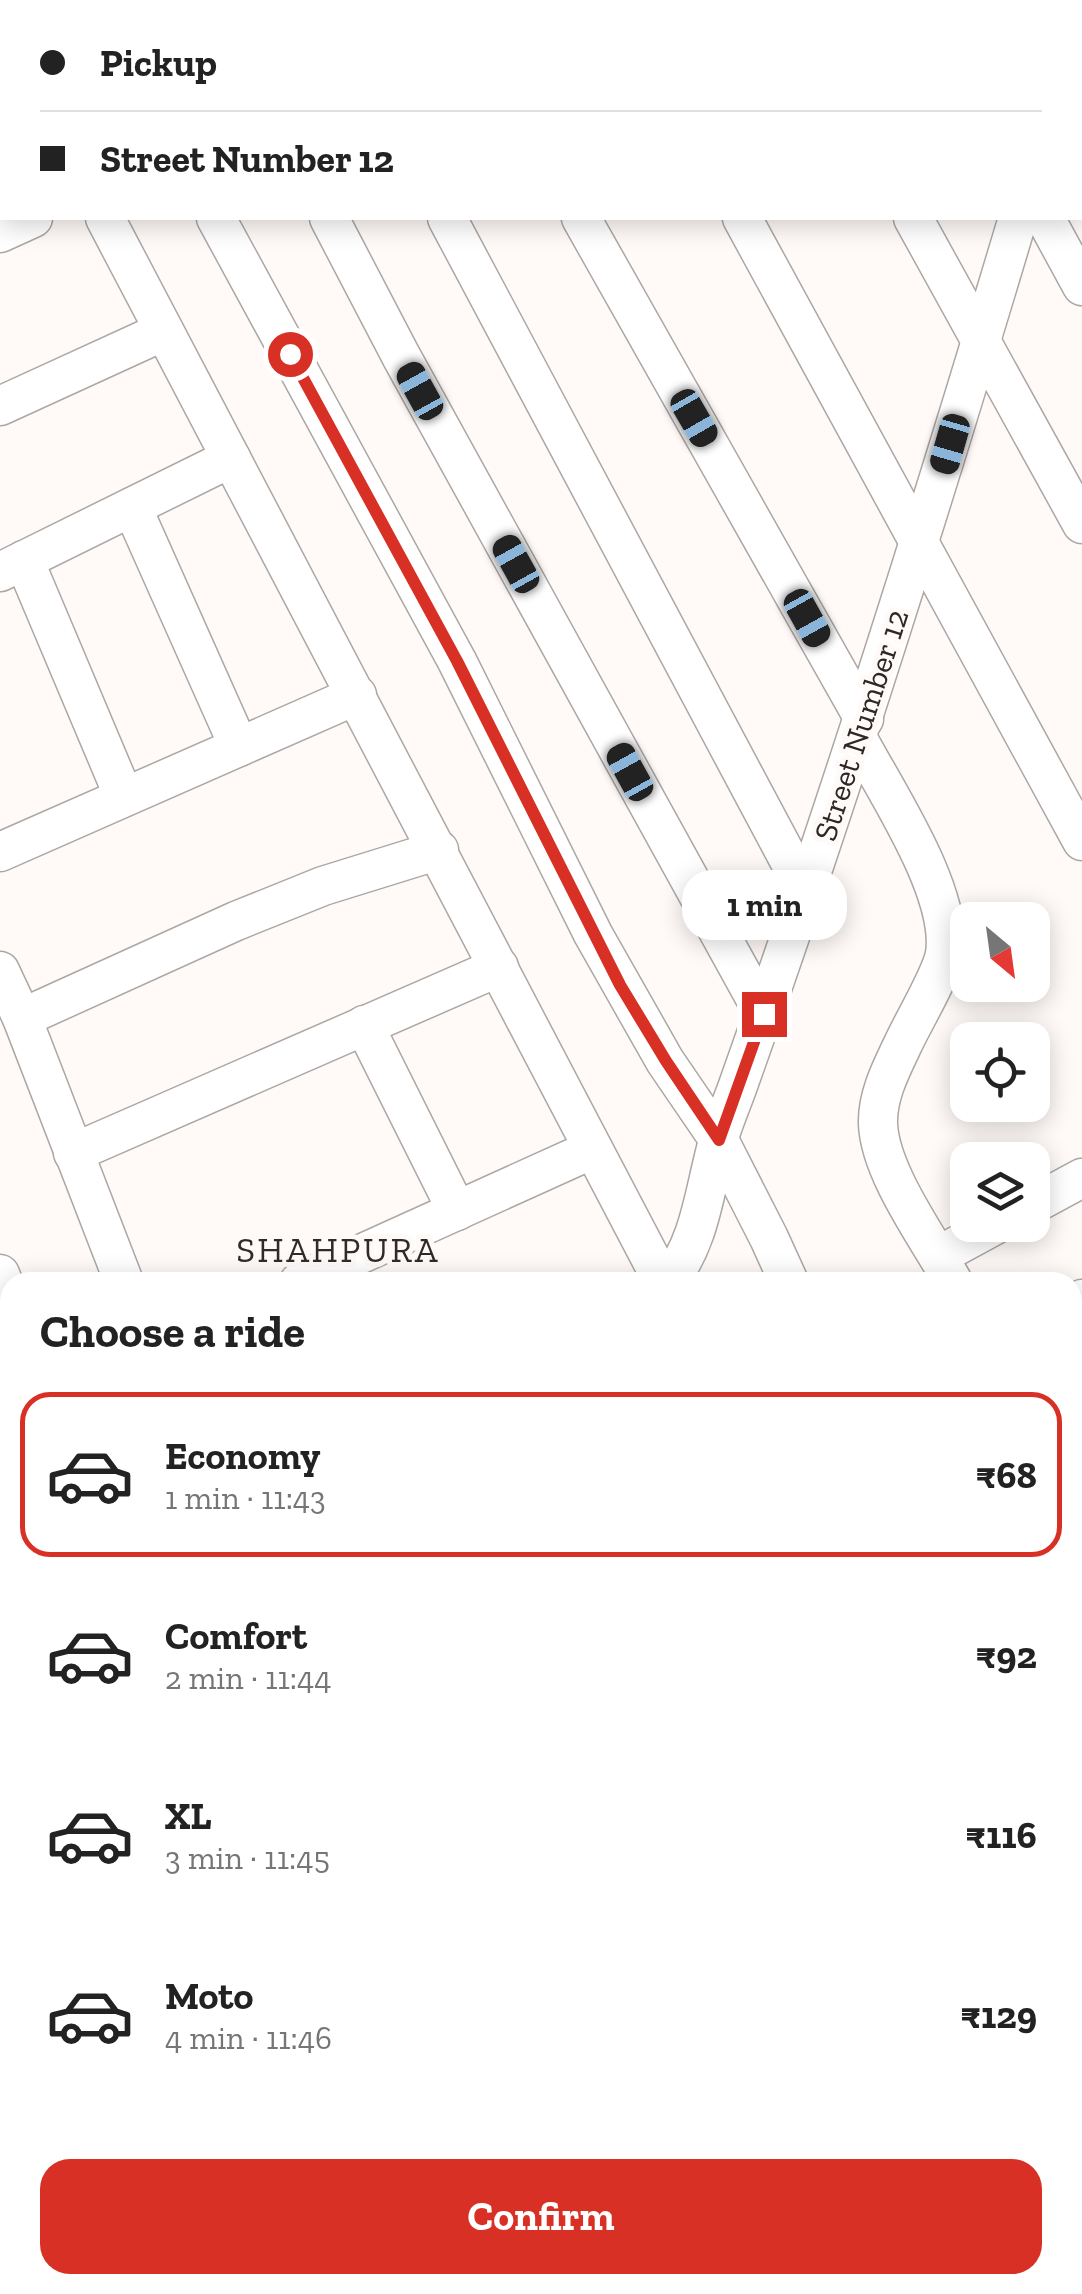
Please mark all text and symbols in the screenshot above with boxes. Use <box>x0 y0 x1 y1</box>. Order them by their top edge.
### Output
text: Pickup <box>100 40 217 86</box>
text: Street Number 12 <box>100 136 394 182</box>
route start <box>268 332 313 377</box>
car <box>392 357 448 425</box>
car <box>666 385 722 451</box>
car <box>927 411 973 477</box>
car <box>488 530 544 598</box>
car <box>779 584 835 652</box>
street label: Street Number 12 <box>806 604 916 846</box>
car <box>602 738 658 806</box>
callout: 1 min <box>682 869 846 939</box>
text: 1 min <box>727 886 802 924</box>
north arrow <box>950 902 1050 1002</box>
map controls <box>950 902 1050 1242</box>
route end <box>742 992 787 1037</box>
button: locate <box>950 1022 1050 1122</box>
button: layers <box>950 1142 1050 1242</box>
district label: SHAHPURA <box>236 1229 440 1271</box>
text: Choose a ride <box>40 1305 305 1359</box>
icon: car <box>45 1430 135 1520</box>
text: Economy <box>165 1433 320 1479</box>
text: ₹68 <box>976 1452 1037 1498</box>
text: 1 min · 11:43 <box>165 1479 326 1517</box>
icon: car <box>45 1610 135 1700</box>
text: Comfort <box>165 1613 307 1659</box>
text: ₹92 <box>976 1632 1037 1678</box>
text: 2 min · 11:44 <box>165 1659 332 1697</box>
icon: car <box>45 1790 135 1880</box>
text: XL <box>165 1793 212 1839</box>
text: ₹116 <box>965 1812 1037 1858</box>
text: 3 min · 11:45 <box>165 1839 330 1877</box>
icon: car <box>45 1970 135 2060</box>
text: Moto <box>165 1973 253 2019</box>
text: ₹129 <box>960 1992 1037 2038</box>
text: 4 min · 11:46 <box>165 2019 332 2057</box>
button: Confirm <box>40 2159 1042 2274</box>

